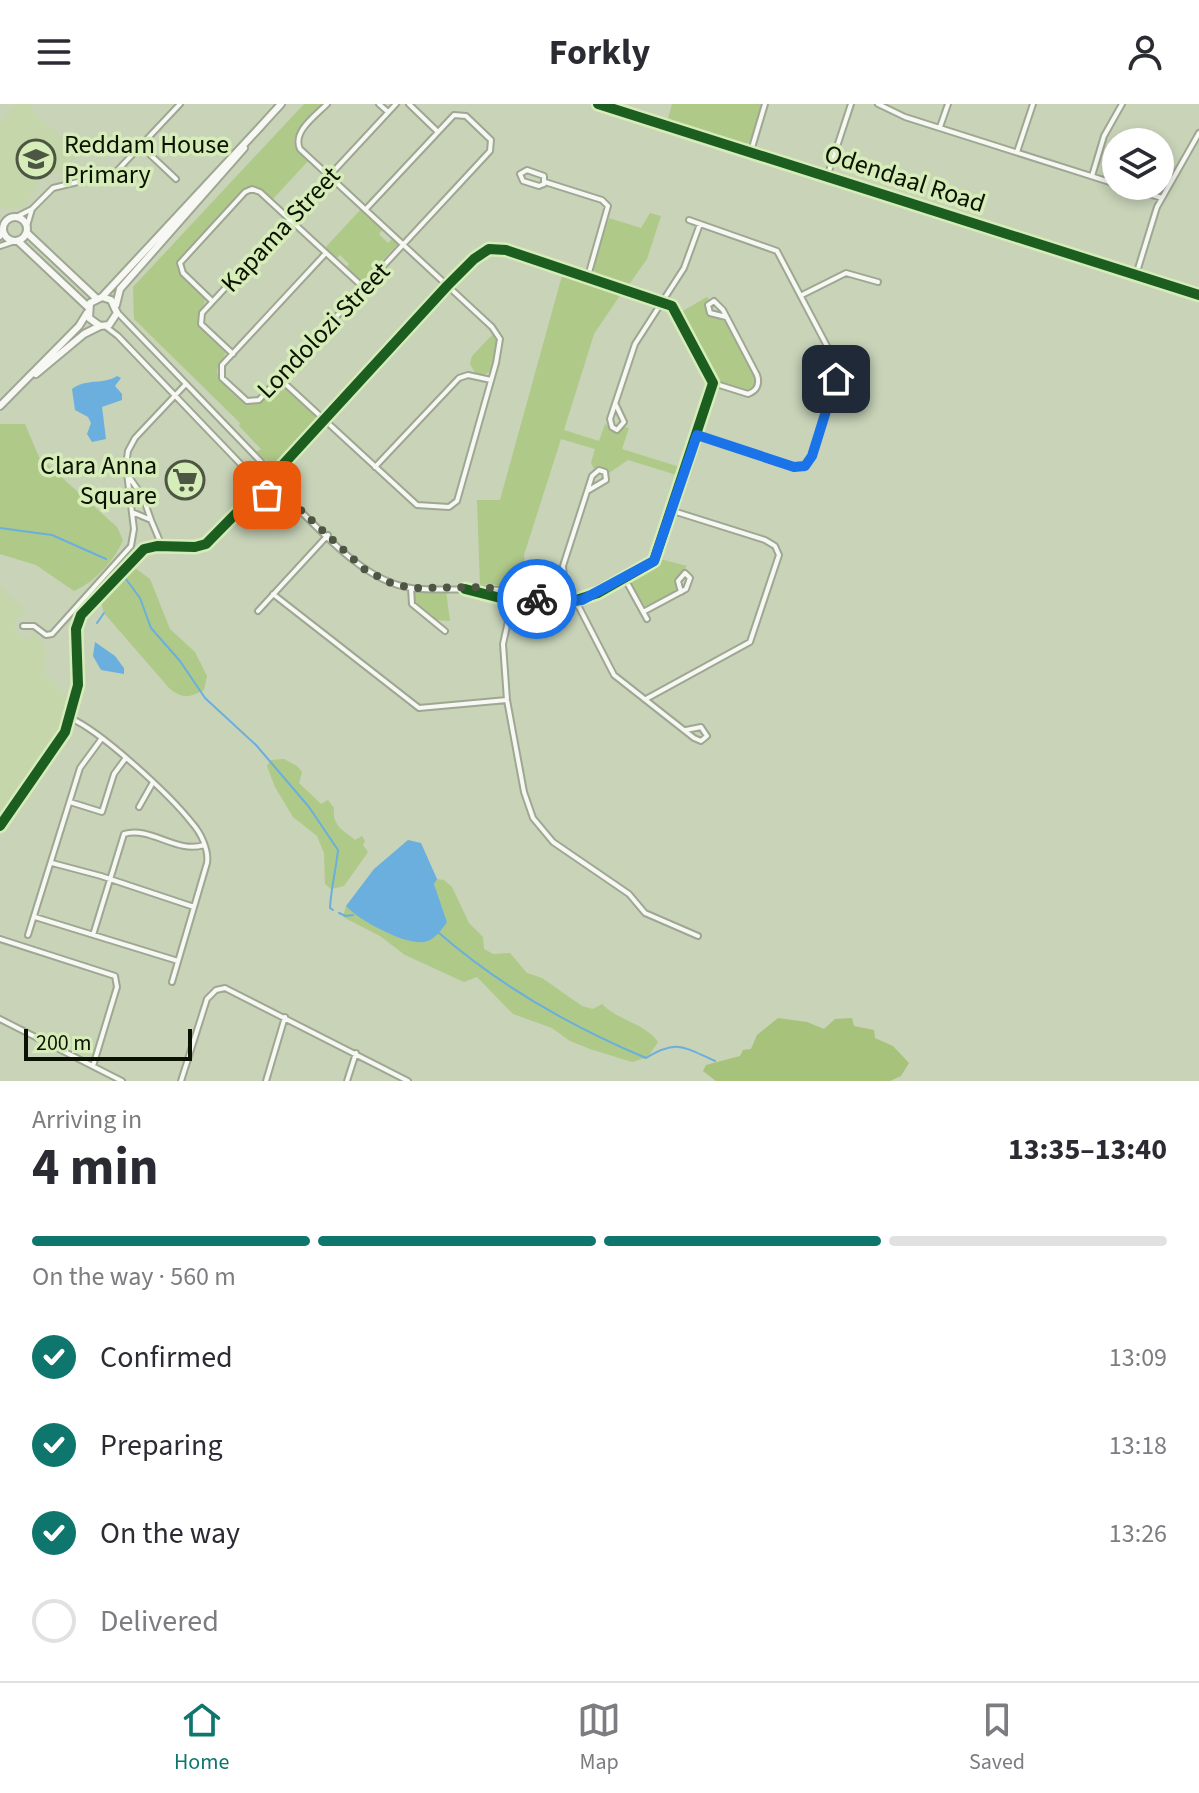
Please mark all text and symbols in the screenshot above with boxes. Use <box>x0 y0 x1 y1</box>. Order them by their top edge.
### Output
text: Forkly <box>549 27 650 78</box>
icon: menu <box>32 30 76 74</box>
icon: person <box>1123 30 1167 74</box>
place label: Reddam House Primary <box>64 126 229 193</box>
map controls <box>1102 128 1174 200</box>
button: layers <box>1102 128 1174 200</box>
street label: Odendaal Road <box>820 135 990 222</box>
school or university icon: Reddam House Primary <box>15 138 57 180</box>
street label: Kapama Street <box>212 158 349 301</box>
street label: Londolozi Street <box>248 254 398 407</box>
pin <box>802 345 870 413</box>
icon: home <box>814 357 858 401</box>
place label: Clara Anna Square <box>40 447 157 514</box>
supermarket icon: Clara Anna Square <box>164 459 206 501</box>
pin <box>233 461 301 529</box>
icon: bag <box>245 473 289 517</box>
courier <box>497 559 577 639</box>
icon: bike <box>515 577 559 621</box>
scale bar <box>24 1025 192 1061</box>
text: 200 m <box>36 1027 91 1059</box>
text: Arriving in <box>32 1101 142 1138</box>
text: 13:35–13:40 <box>1008 1128 1167 1171</box>
text: 4 min <box>32 1131 159 1205</box>
text: On the way · 560 m <box>32 1258 236 1295</box>
icon: check <box>32 1335 76 1379</box>
text: Confirmed <box>100 1336 233 1379</box>
text: 13:09 <box>1109 1339 1167 1376</box>
icon: check <box>32 1423 76 1467</box>
text: Preparing <box>100 1424 223 1467</box>
text: 13:18 <box>1109 1427 1167 1464</box>
icon: check <box>32 1511 76 1555</box>
text: On the way <box>100 1512 240 1555</box>
text: 13:26 <box>1109 1515 1167 1552</box>
text: Delivered <box>100 1600 219 1643</box>
tab: Home <box>174 1698 229 1778</box>
tab: Map <box>577 1698 621 1778</box>
tab: Saved <box>969 1698 1025 1778</box>

